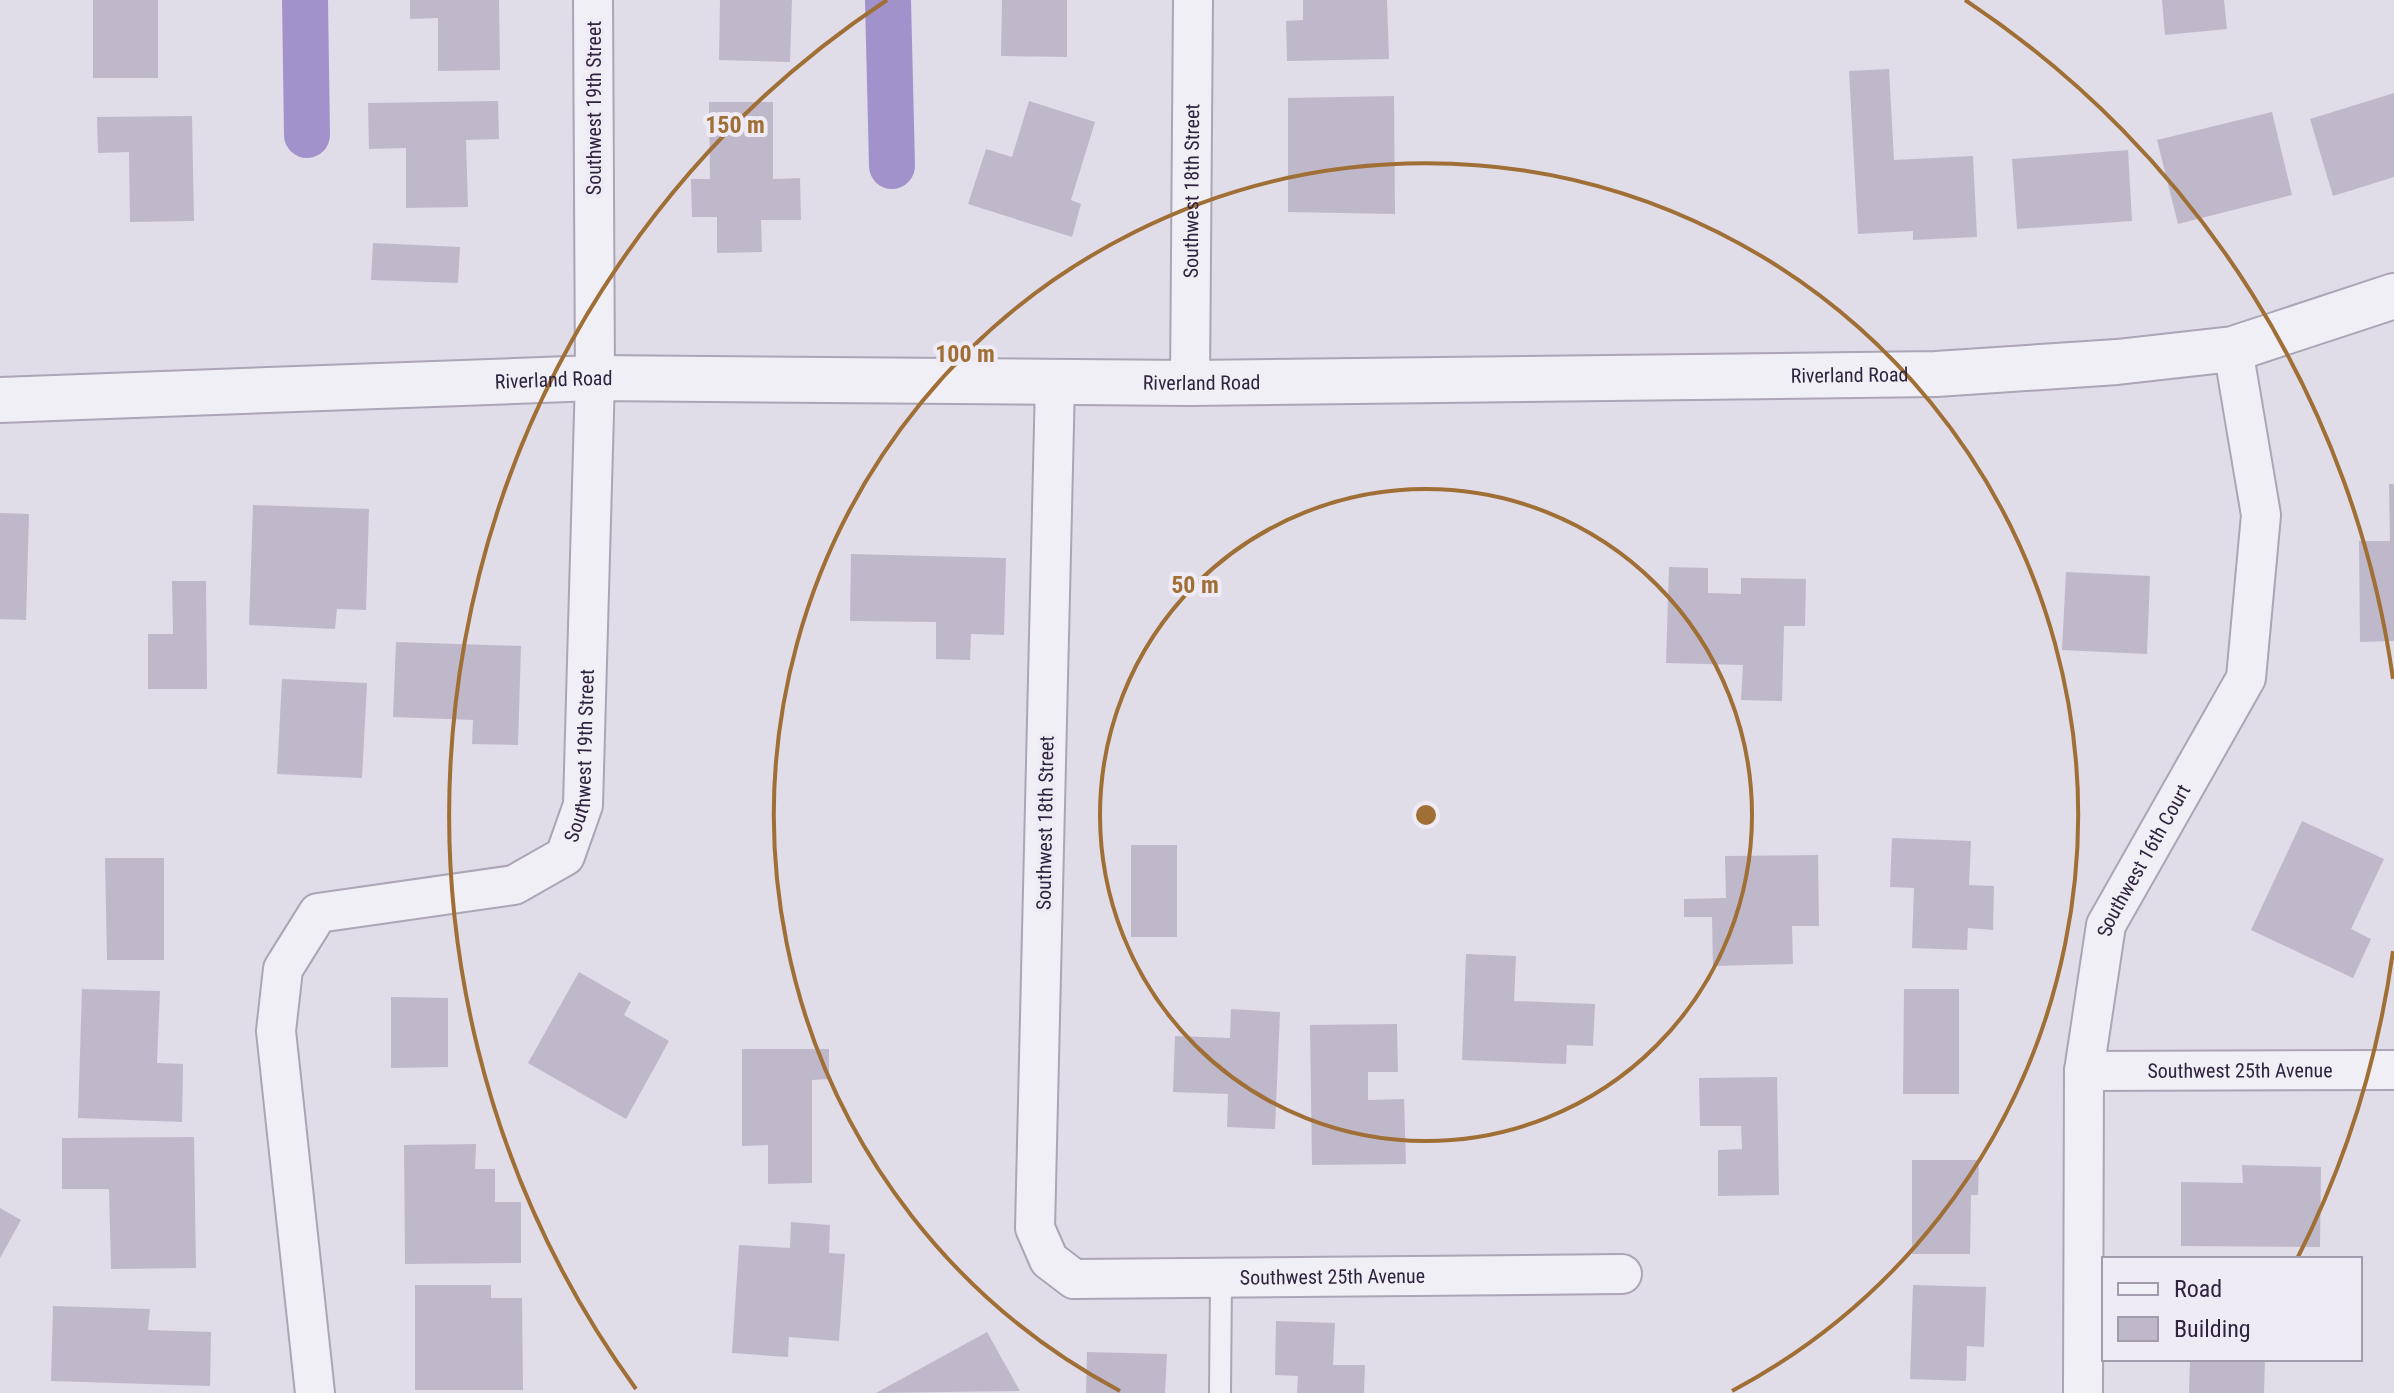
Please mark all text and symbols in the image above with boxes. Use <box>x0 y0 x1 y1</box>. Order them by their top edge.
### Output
street label: Southwest 19th Street <box>582 21 606 195</box>
street label: Southwest 18th Street <box>1179 104 1204 278</box>
text: 150 m <box>705 111 765 139</box>
text: 100 m <box>935 340 995 368</box>
street label: Riverland Road <box>1791 362 1909 388</box>
street label: Riverland Road <box>494 366 613 394</box>
street label: Riverland Road <box>1143 370 1261 395</box>
text: 50 m <box>1171 571 1219 599</box>
street label: Southwest 19th Street <box>559 669 599 845</box>
street label: Southwest 18th Street <box>1031 736 1059 910</box>
street label: Southwest 16th Court <box>2092 780 2195 938</box>
centre of rings <box>1412 801 1440 829</box>
street label: Southwest 25th Avenue <box>2147 1058 2333 1083</box>
legend <box>2102 1257 2362 1361</box>
street label: Southwest 25th Avenue <box>1240 1264 1425 1289</box>
text: Road <box>2174 1275 2222 1303</box>
text: Building <box>2174 1315 2251 1343</box>

